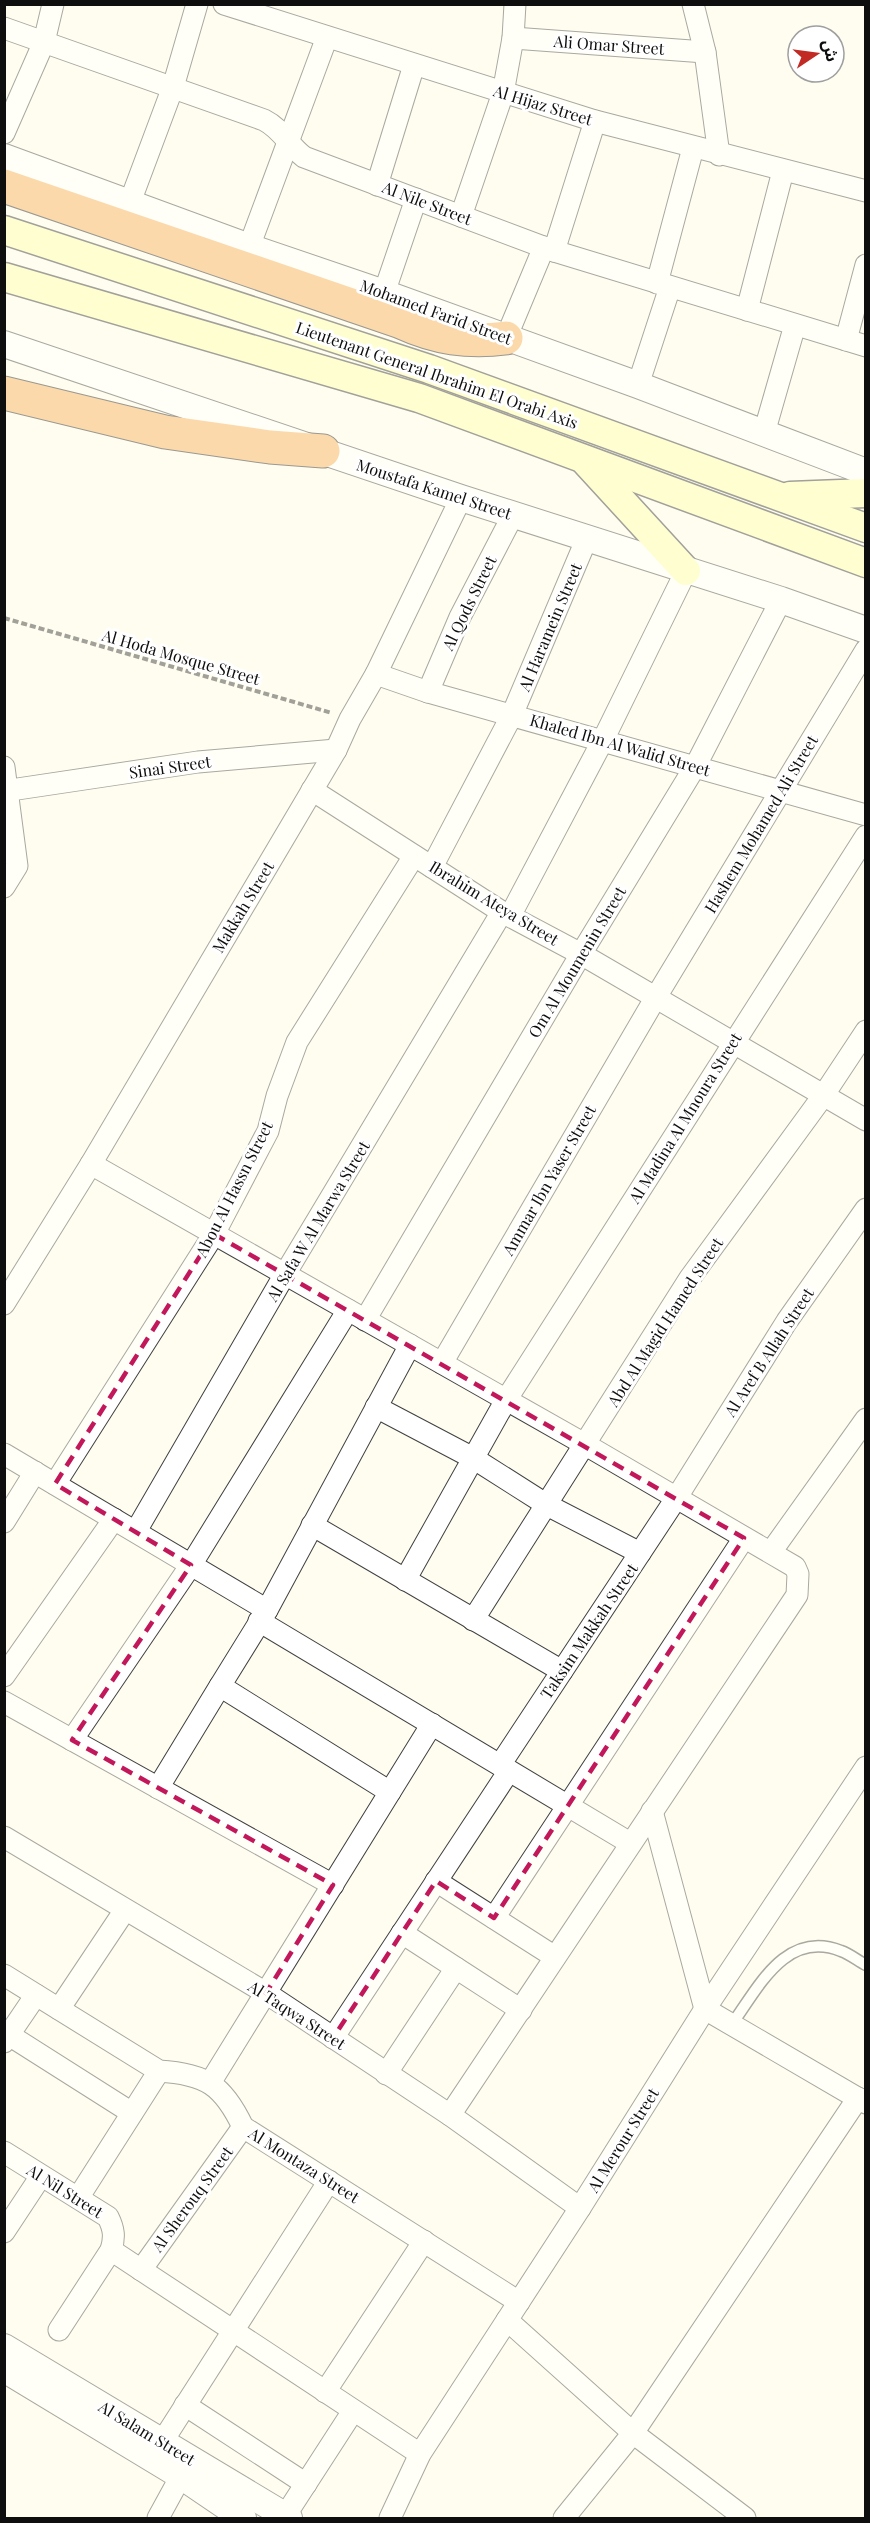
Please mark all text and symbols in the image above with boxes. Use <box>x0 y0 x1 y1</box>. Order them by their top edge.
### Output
north arrow <box>786 24 846 84</box>
street label: Ali Omar Street <box>552 30 666 59</box>
text: ش <box>818 37 844 64</box>
street label: Al Hijaz Street <box>490 79 595 130</box>
street label: Al Nile Street <box>379 176 475 229</box>
street label: Mohamed Farid Street <box>357 274 515 349</box>
street label: Lieutenant General Ibrahim El Orabi Axis <box>293 316 581 433</box>
street label: Moustafa Kamel Street <box>354 454 515 524</box>
street label: Al Qods Street <box>436 552 501 654</box>
street label: Al Haramein Street <box>513 559 586 695</box>
street label: Al Hoda Mosque Street <box>99 624 263 689</box>
street label: Khaled Ibn Al Walid Street <box>528 709 713 780</box>
street label: Hashem Mohamed Ali Street <box>699 731 822 917</box>
street label: Sinai Street <box>128 750 213 783</box>
street label: Ibrahim Ateya Street <box>426 856 563 950</box>
street label: Makkah Street <box>207 857 278 956</box>
street label: Om Al Moumenin Street <box>523 882 630 1041</box>
street label: Al Madina Al Mnoura Street <box>623 1028 746 1208</box>
street label: Ammar Ibn Yaser Street <box>496 1101 600 1260</box>
street label: Abou Al Hassn Street <box>190 1117 277 1261</box>
street label: Al Safa W Al Marwa Street <box>261 1136 374 1306</box>
street label: Abd Al Magid Hamed Street <box>602 1233 727 1411</box>
street label: Al Aref B Allah Street <box>719 1283 818 1421</box>
street label: Taksim Makkah Street <box>535 1558 642 1703</box>
street label: Al Taqwa Street <box>244 1975 350 2054</box>
street label: Al Merour Street <box>582 2083 663 2197</box>
street label: Al Montaza Street <box>244 2122 364 2207</box>
street label: Al Sherouq Street <box>146 2141 237 2256</box>
street label: Al Nil Street <box>22 2158 108 2222</box>
street label: Al Salam Street <box>94 2395 200 2470</box>

